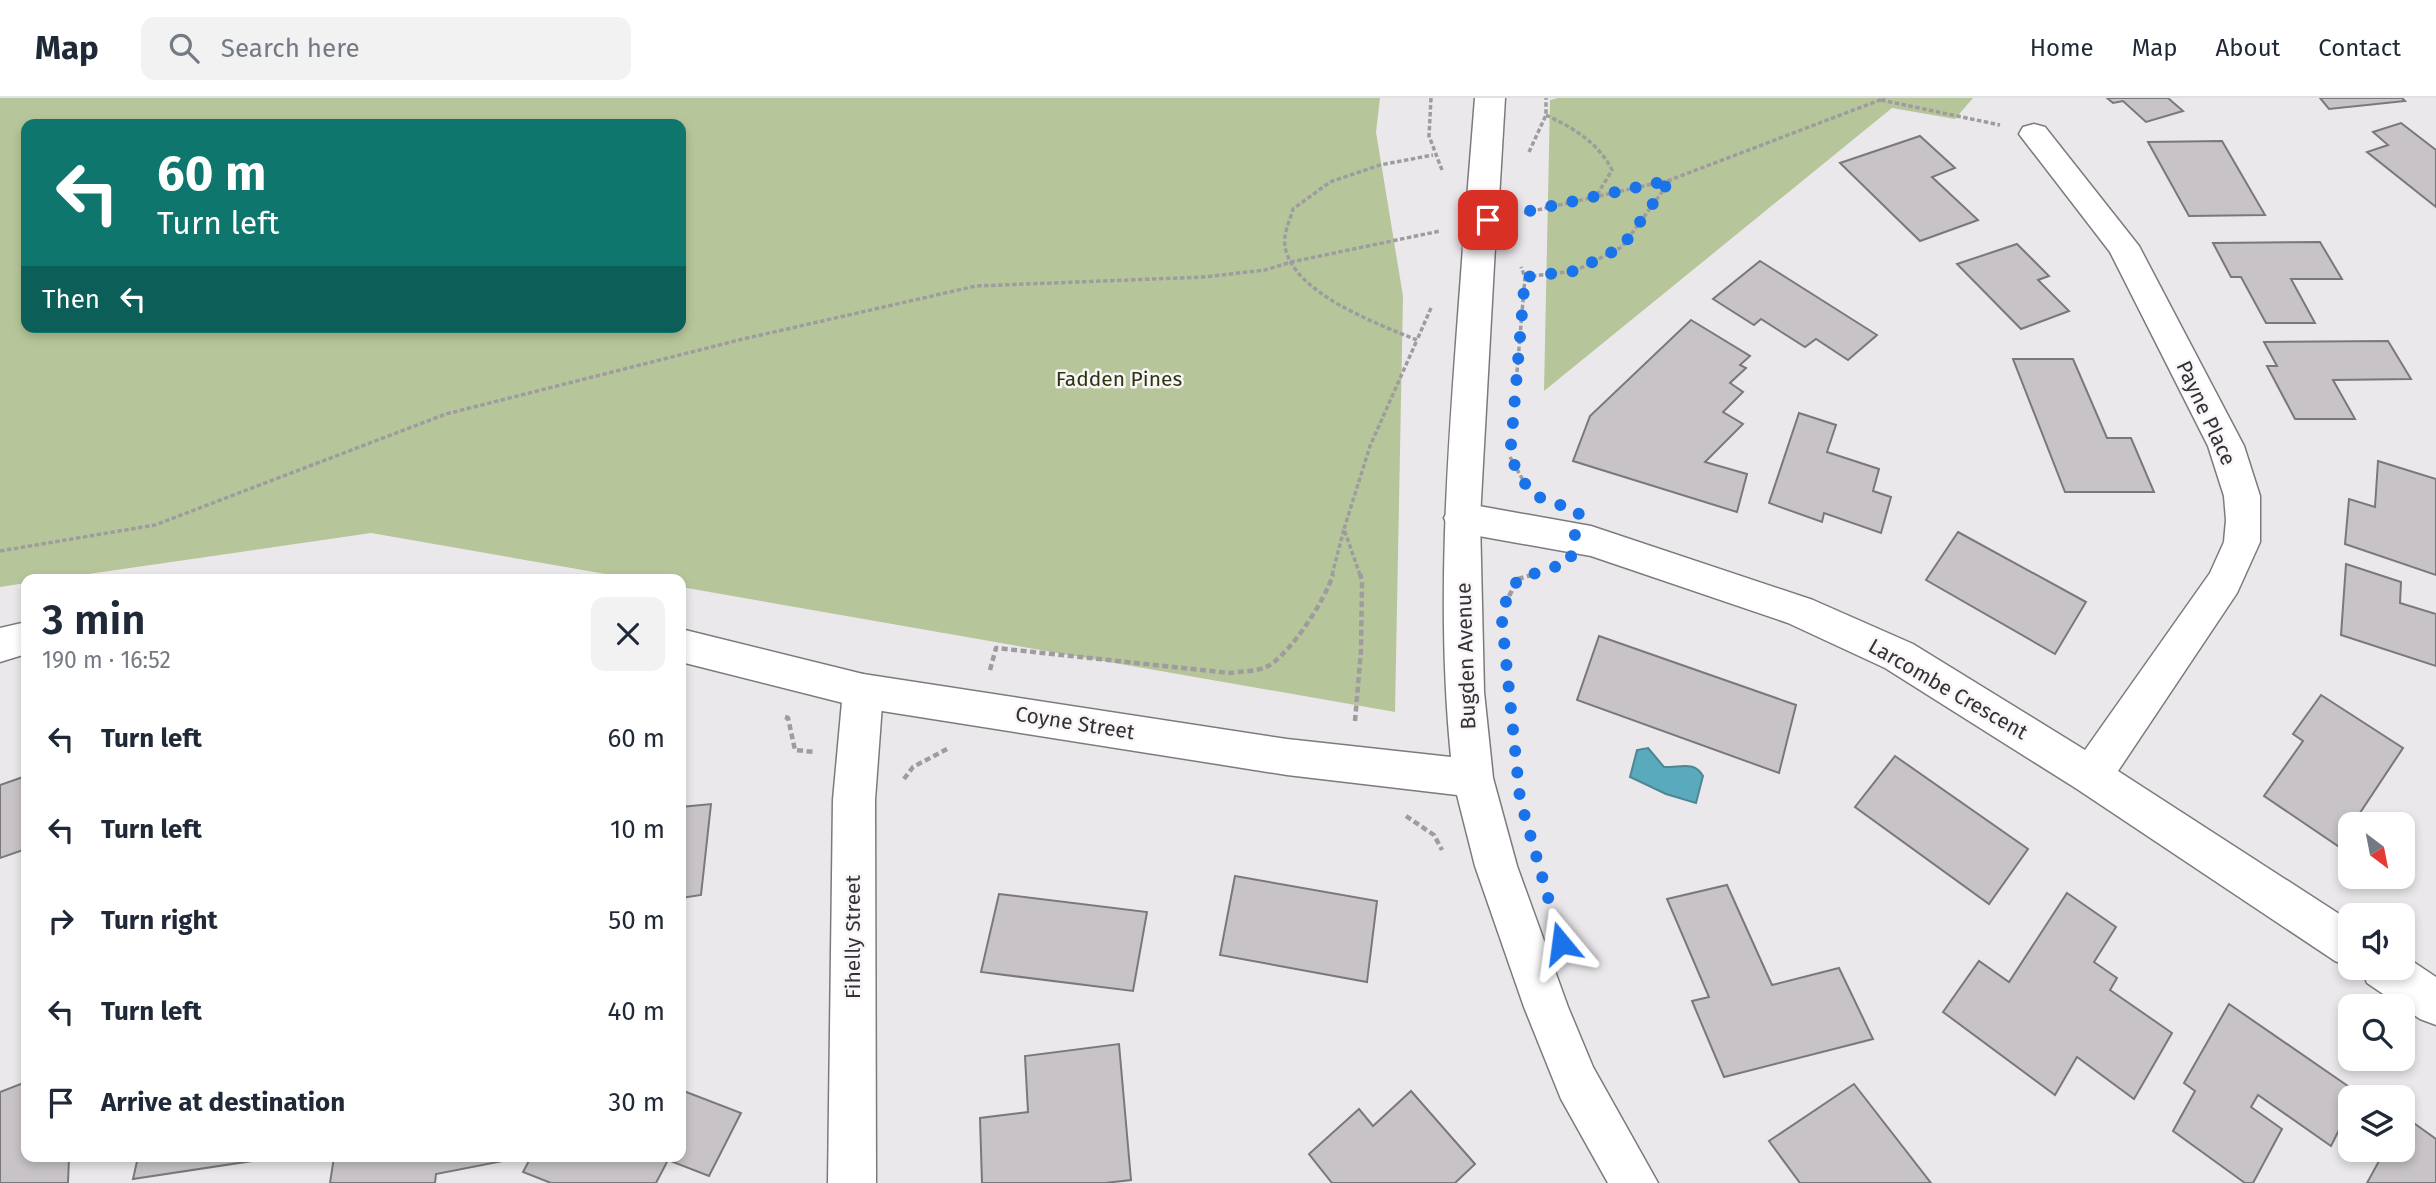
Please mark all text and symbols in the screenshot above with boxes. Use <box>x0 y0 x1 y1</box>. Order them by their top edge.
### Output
search box <box>141 17 631 80</box>
text: Map <box>35 28 99 68</box>
icon: search <box>165 29 203 67</box>
text: Search here <box>221 33 360 64</box>
text: Home <box>2030 34 2094 62</box>
text: Map <box>2132 34 2178 62</box>
text: About <box>2216 34 2280 62</box>
text: Contact <box>2318 34 2401 62</box>
text: 60 m <box>157 144 266 203</box>
icon: left <box>42 147 133 238</box>
pin <box>1458 190 1518 250</box>
icon: arrive <box>1469 201 1507 239</box>
text: Turn left <box>157 204 279 242</box>
icon: left <box>114 280 152 318</box>
text: Then <box>42 284 100 315</box>
street label: Payne Place <box>2170 357 2242 469</box>
park label: Fadden Pines <box>1056 366 1182 392</box>
street label: Bugden Avenue <box>1450 582 1482 730</box>
text: 3 min <box>42 595 146 645</box>
button: close <box>591 597 665 671</box>
street label: Larcombe Crescent <box>1864 633 2033 745</box>
text: 190 m · 16:52 <box>42 646 171 674</box>
street label: Coyne Street <box>1014 701 1137 745</box>
icon: left <box>42 720 80 758</box>
text: Turn left <box>101 723 202 754</box>
text: 60 m <box>607 723 665 754</box>
icon: left <box>42 811 80 849</box>
north arrow <box>2338 812 2415 889</box>
map controls <box>2338 812 2415 1162</box>
text: Turn left <box>101 814 202 845</box>
text: 10 m <box>610 814 665 845</box>
street label: Fihelly Street <box>840 874 866 999</box>
icon: right <box>42 902 80 940</box>
button: sound <box>2338 903 2415 980</box>
text: Turn right <box>101 905 218 936</box>
text: 50 m <box>608 905 665 936</box>
position arrow <box>1524 906 1598 980</box>
icon: left <box>42 993 80 1031</box>
button: search <box>2338 994 2415 1071</box>
text: Turn left <box>101 996 202 1027</box>
text: 40 m <box>607 996 665 1027</box>
icon: arrive <box>42 1084 80 1122</box>
button: layers <box>2338 1085 2415 1162</box>
text: Arrive at destination <box>101 1087 345 1118</box>
text: 30 m <box>608 1087 665 1118</box>

